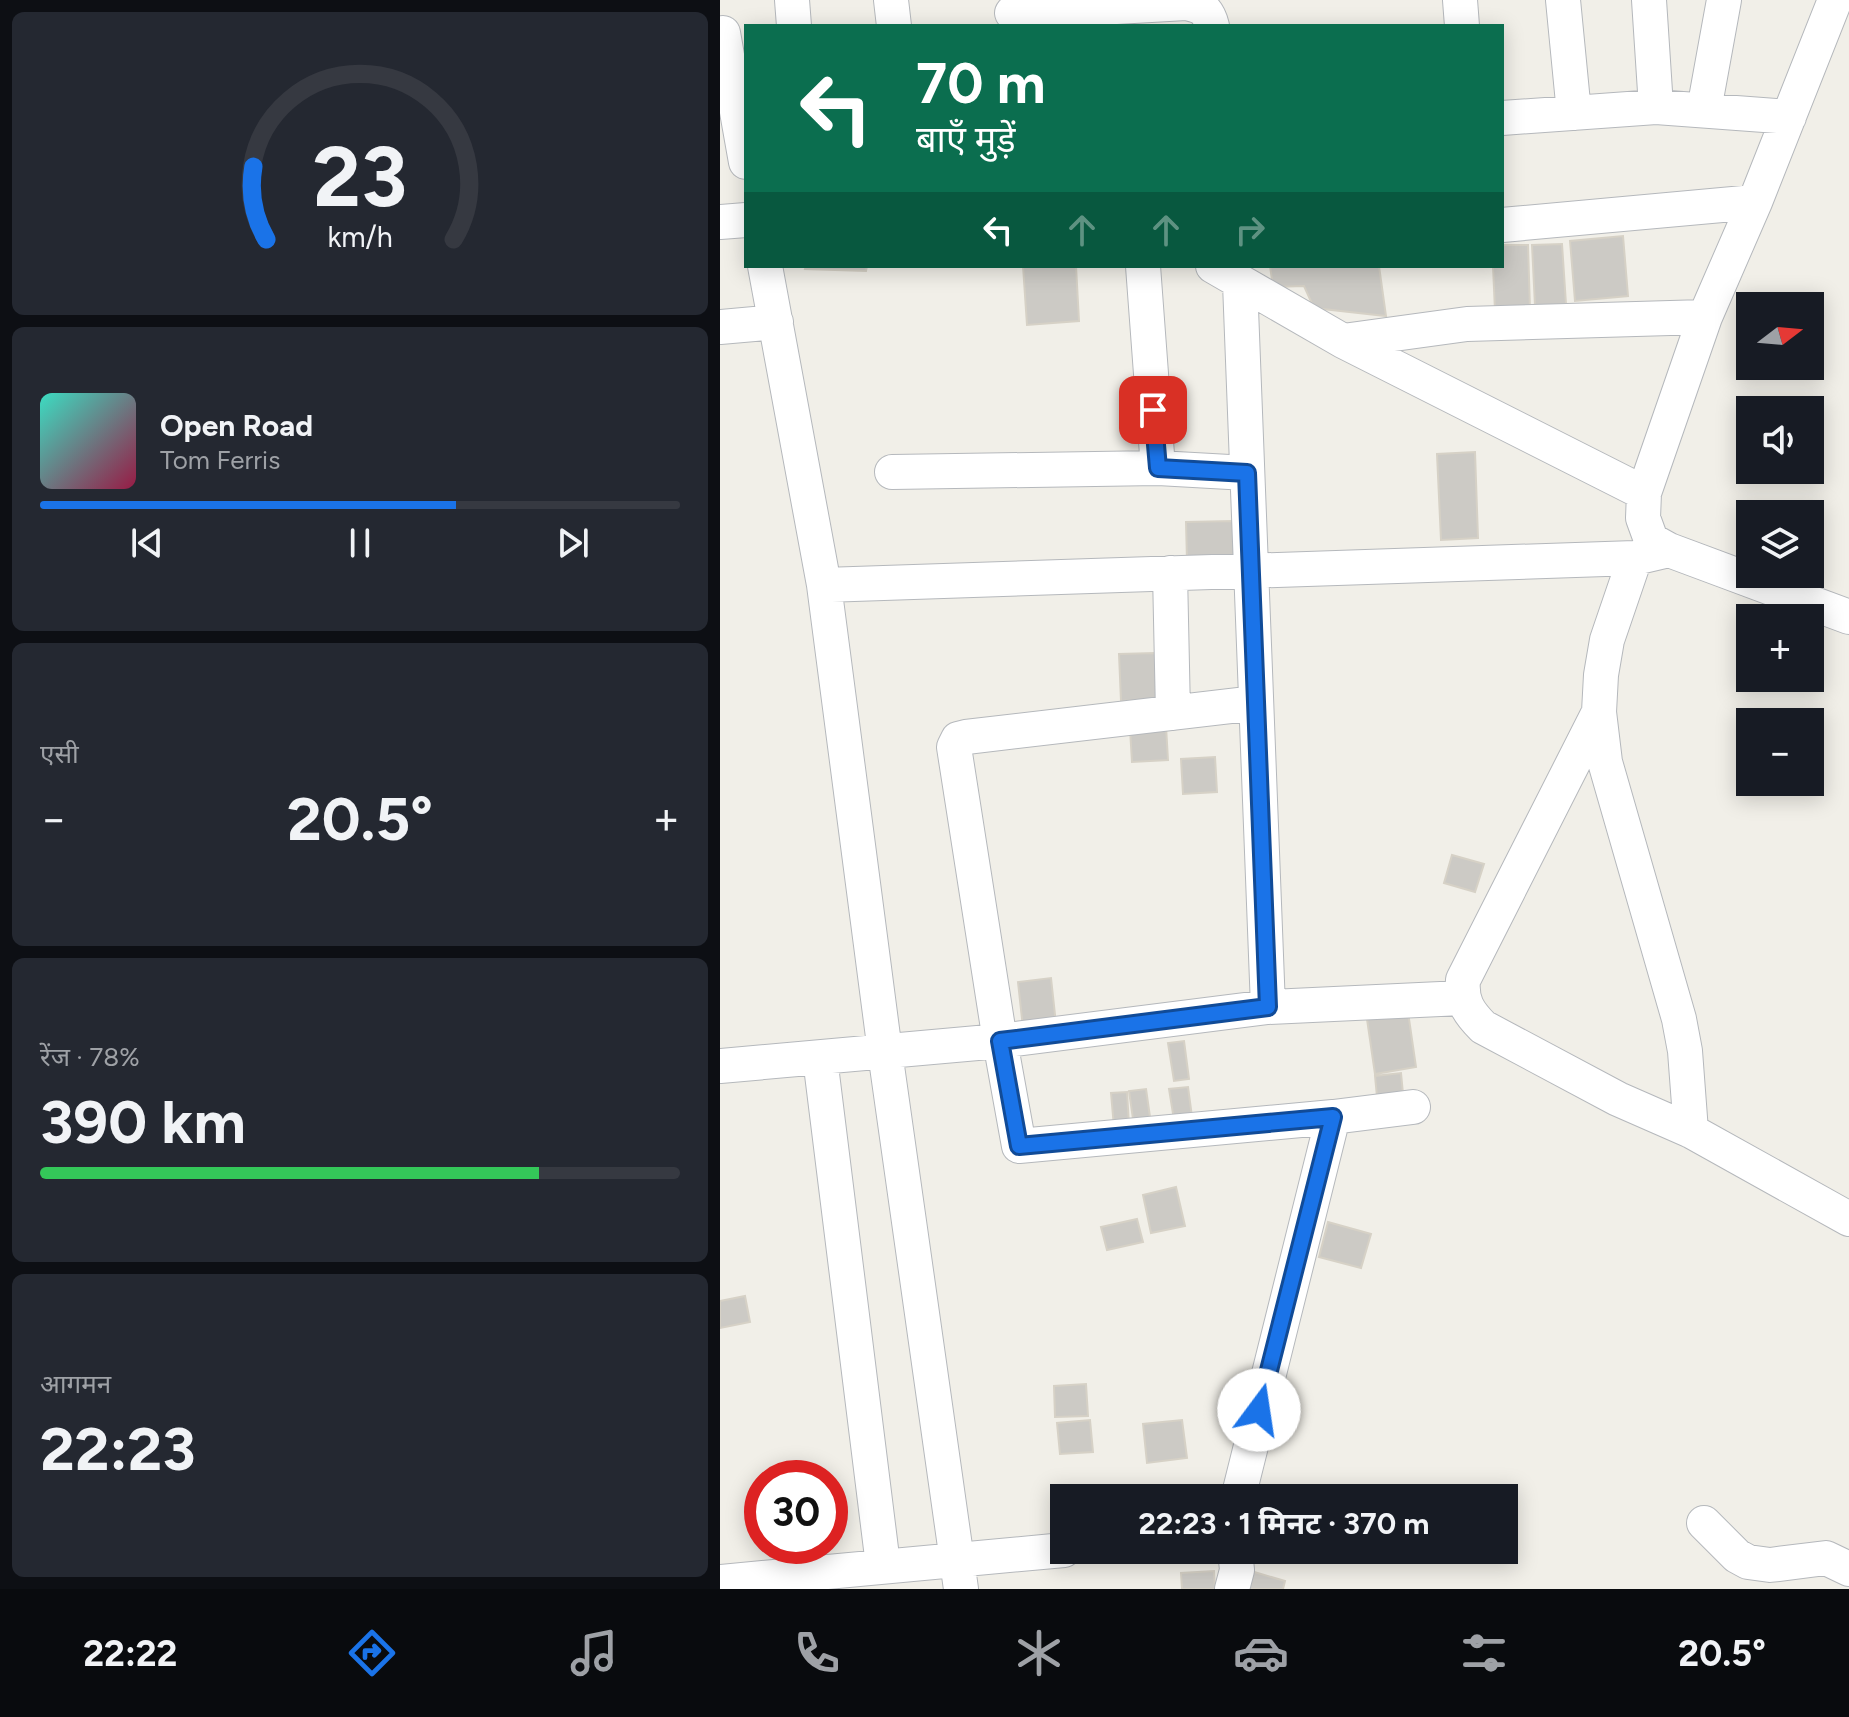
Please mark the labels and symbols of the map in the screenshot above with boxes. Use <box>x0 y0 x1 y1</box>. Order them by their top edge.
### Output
north arrow <box>1736 292 1824 380</box>
pin <box>1119 376 1187 444</box>
position arrow <box>1217 1368 1301 1452</box>
speed limit sign: 30 <box>744 1460 848 1564</box>

